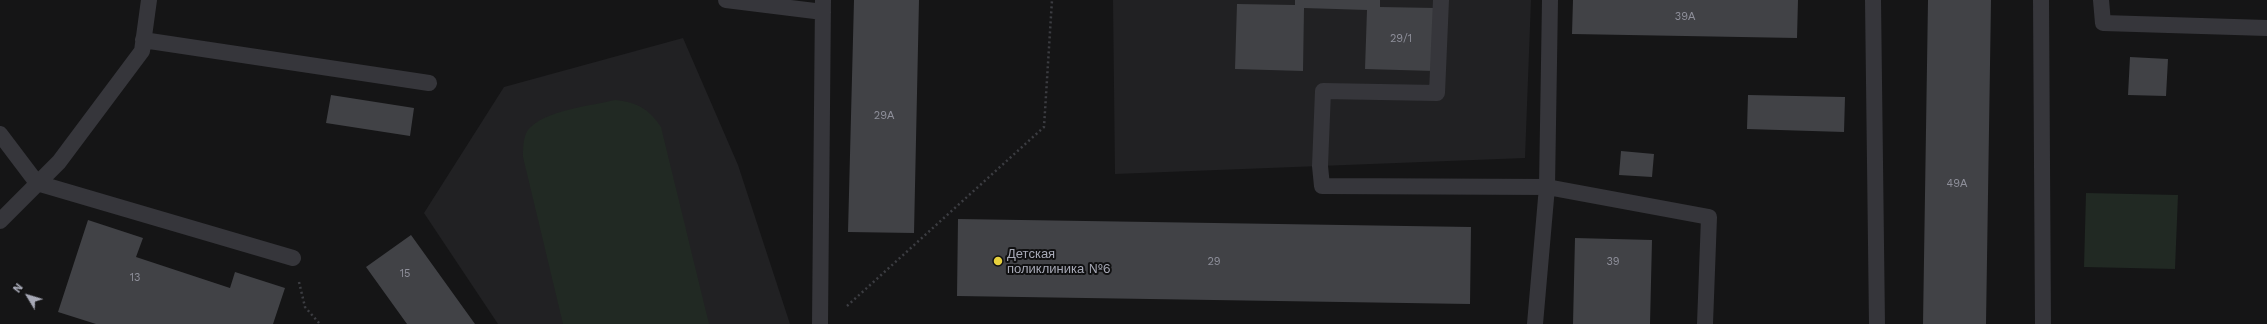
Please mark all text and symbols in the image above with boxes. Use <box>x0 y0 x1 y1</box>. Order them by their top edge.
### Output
house number: 39А <box>1675 10 1695 24</box>
house number: 29/1 <box>1390 32 1412 46</box>
house number: 29А <box>874 109 894 123</box>
house number: 49А <box>1947 177 1967 191</box>
place label: Детская поликлиника №6 <box>1007 246 1111 277</box>
marker: Детская поликлиника №6 <box>992 255 1004 267</box>
house number: 29 <box>1207 255 1221 269</box>
house number: 39 <box>1606 255 1620 269</box>
house number: 15 <box>400 267 410 281</box>
house number: 13 <box>130 271 140 285</box>
north arrow <box>8 276 48 316</box>
text: N <box>11 281 26 296</box>

